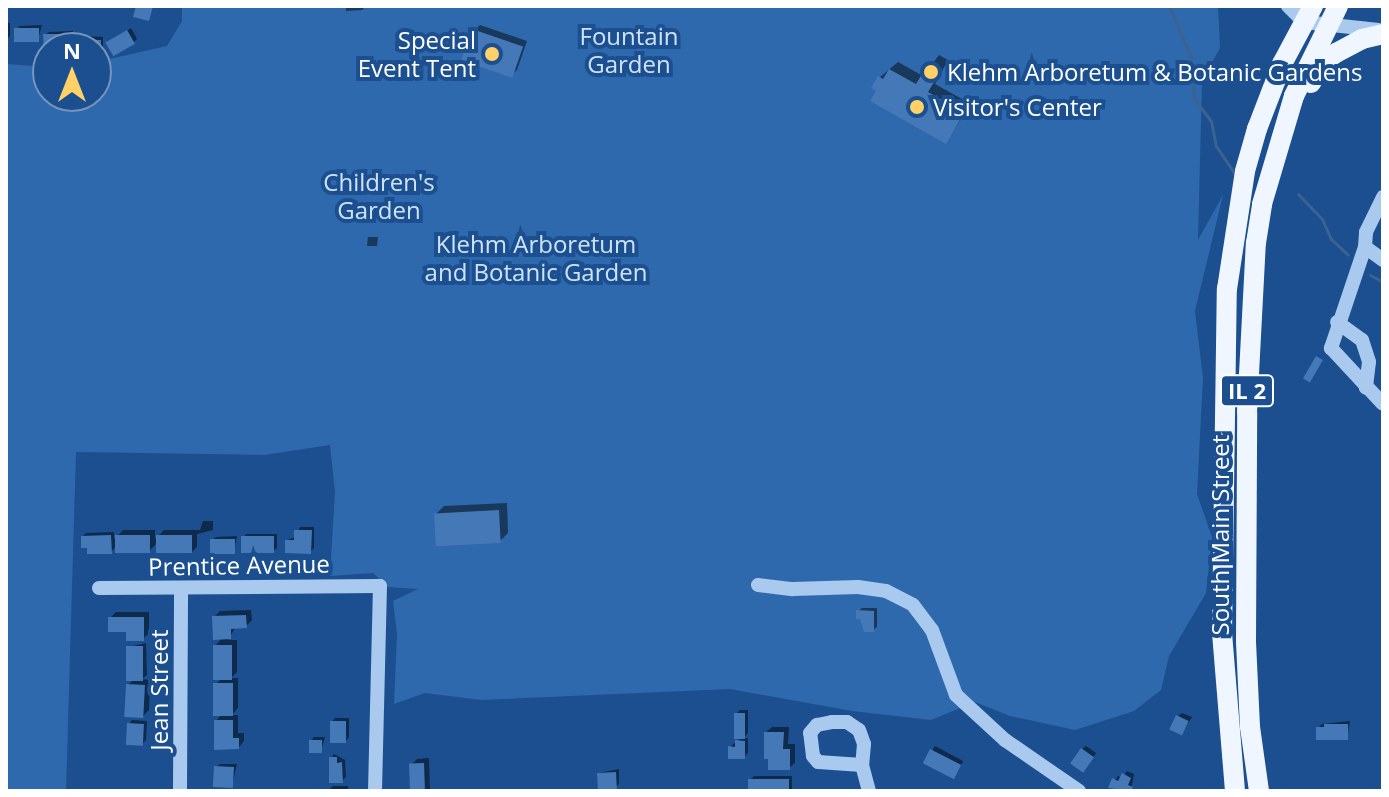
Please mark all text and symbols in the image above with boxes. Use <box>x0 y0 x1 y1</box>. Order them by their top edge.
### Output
park label: Fountain Garden <box>580 22 678 78</box>
place label: Special Event Tent <box>358 26 476 82</box>
north arrow <box>32 32 112 112</box>
text: N <box>63 35 81 65</box>
marker: Special Event Tent <box>483 45 501 63</box>
place label: Klehm Arboretum & Botanic Gardens <box>947 58 1362 86</box>
marker: Klehm Arboretum & Botanic Gardens <box>922 63 940 81</box>
place label: Visitor's Center <box>933 93 1102 121</box>
marker: Visitor's Center <box>908 98 926 116</box>
park label: Children's Garden <box>323 168 435 224</box>
park label: Klehm Arboretum and Botanic Garden <box>425 230 647 286</box>
road number: IL 2 <box>1219 373 1275 409</box>
street label: South Main Street <box>1206 435 1234 635</box>
street label: Prentice Avenue <box>148 549 330 581</box>
street label: Jean Street <box>145 629 173 751</box>

